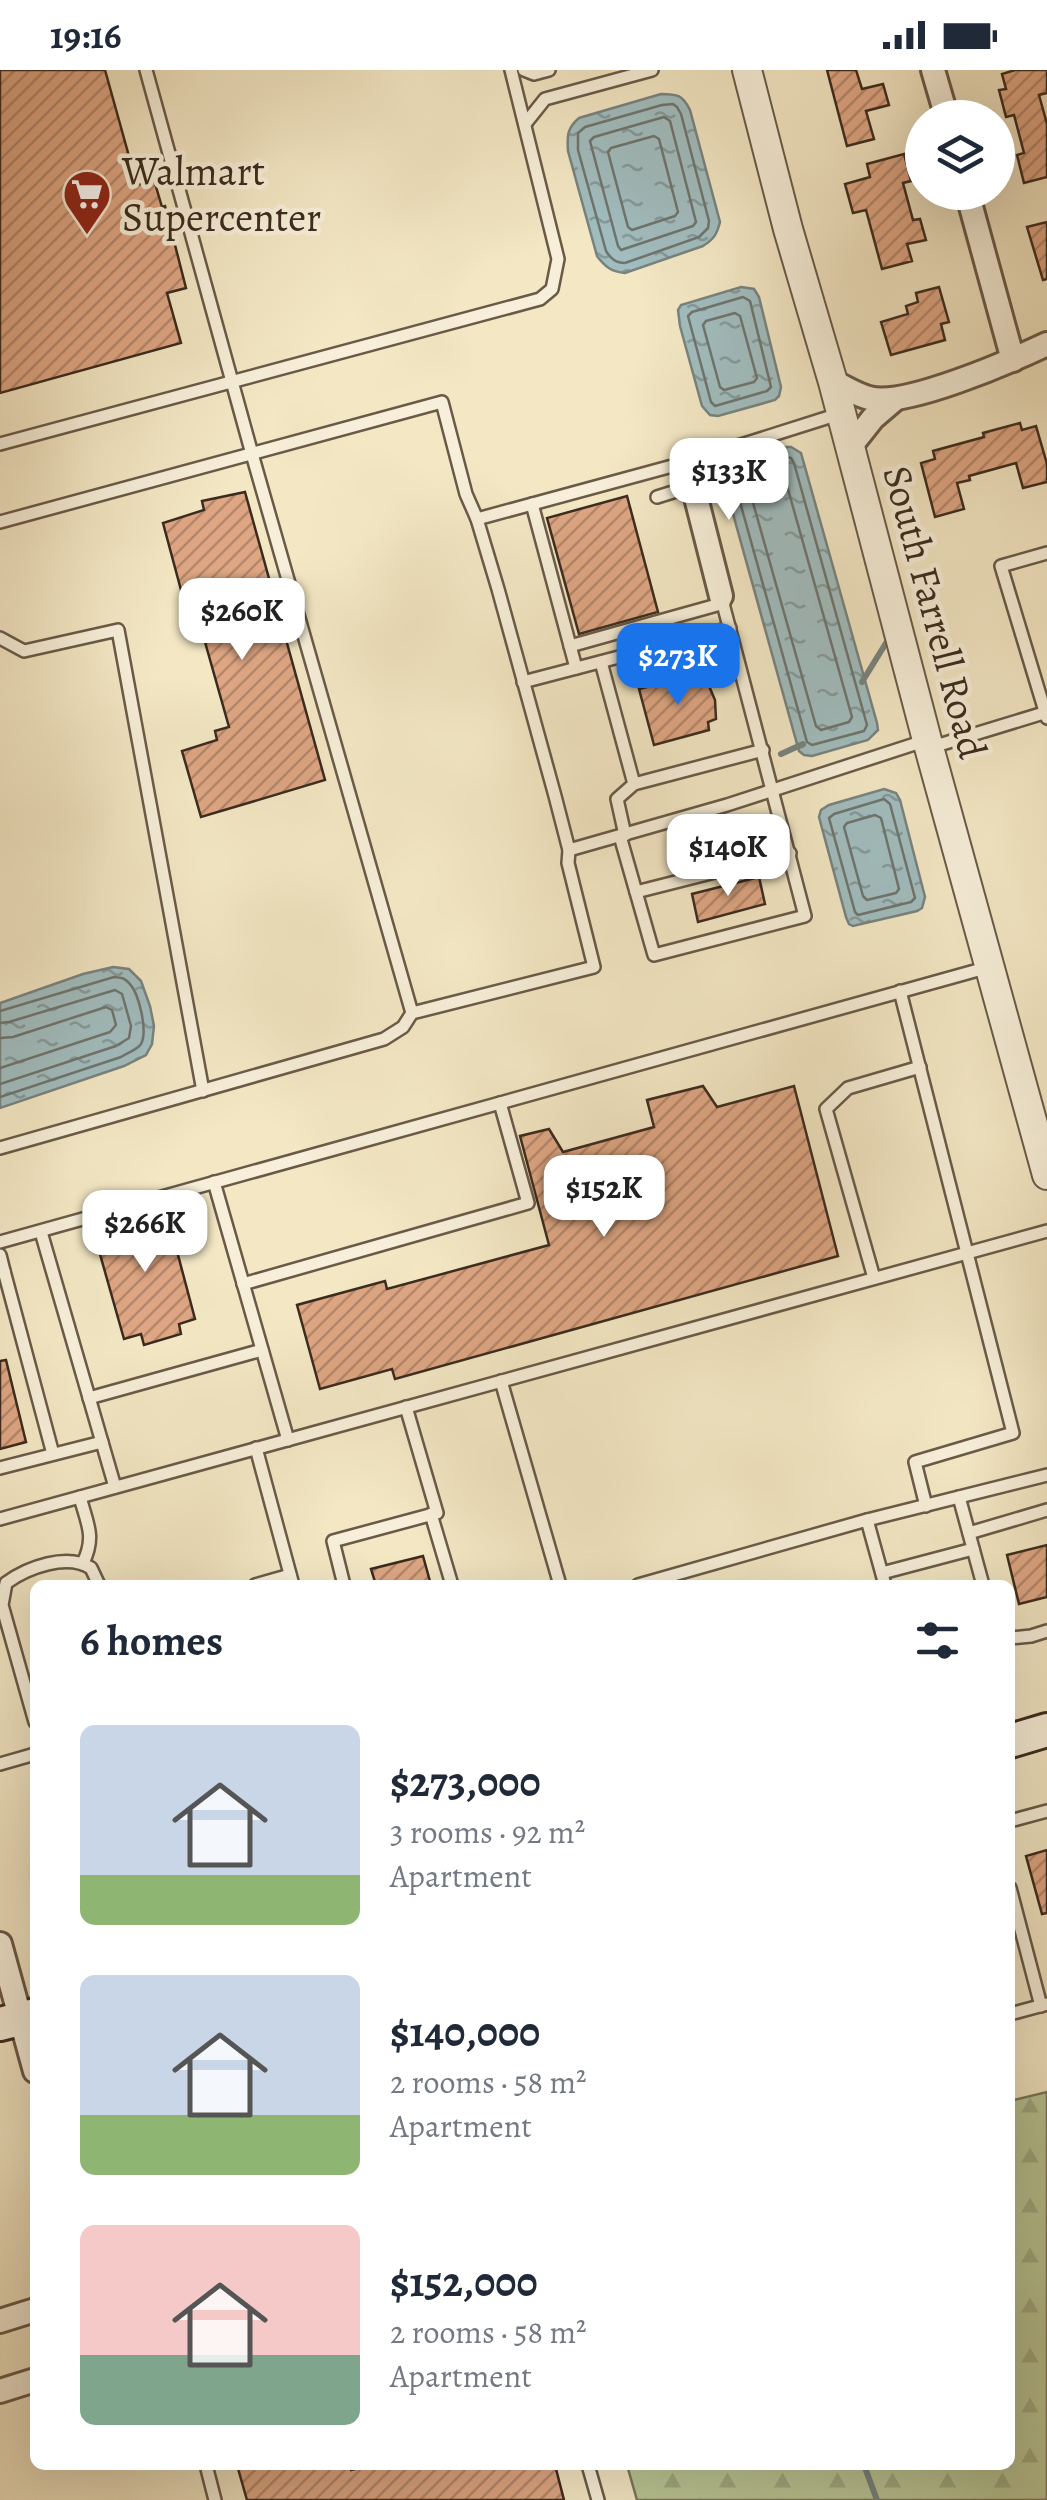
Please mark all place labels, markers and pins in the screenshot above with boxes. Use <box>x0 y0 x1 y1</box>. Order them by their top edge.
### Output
place label: Walmart Supercenter <box>121 144 321 245</box>
supermarket icon: Walmart Supercenter <box>61 168 113 236</box>
pin: $133K <box>659 438 799 523</box>
pin: $260K <box>172 578 312 663</box>
pin: $273K <box>608 623 748 708</box>
pin: $140K <box>658 814 798 899</box>
pin: $152K <box>534 1155 674 1240</box>
pin: $266K <box>75 1190 215 1275</box>

